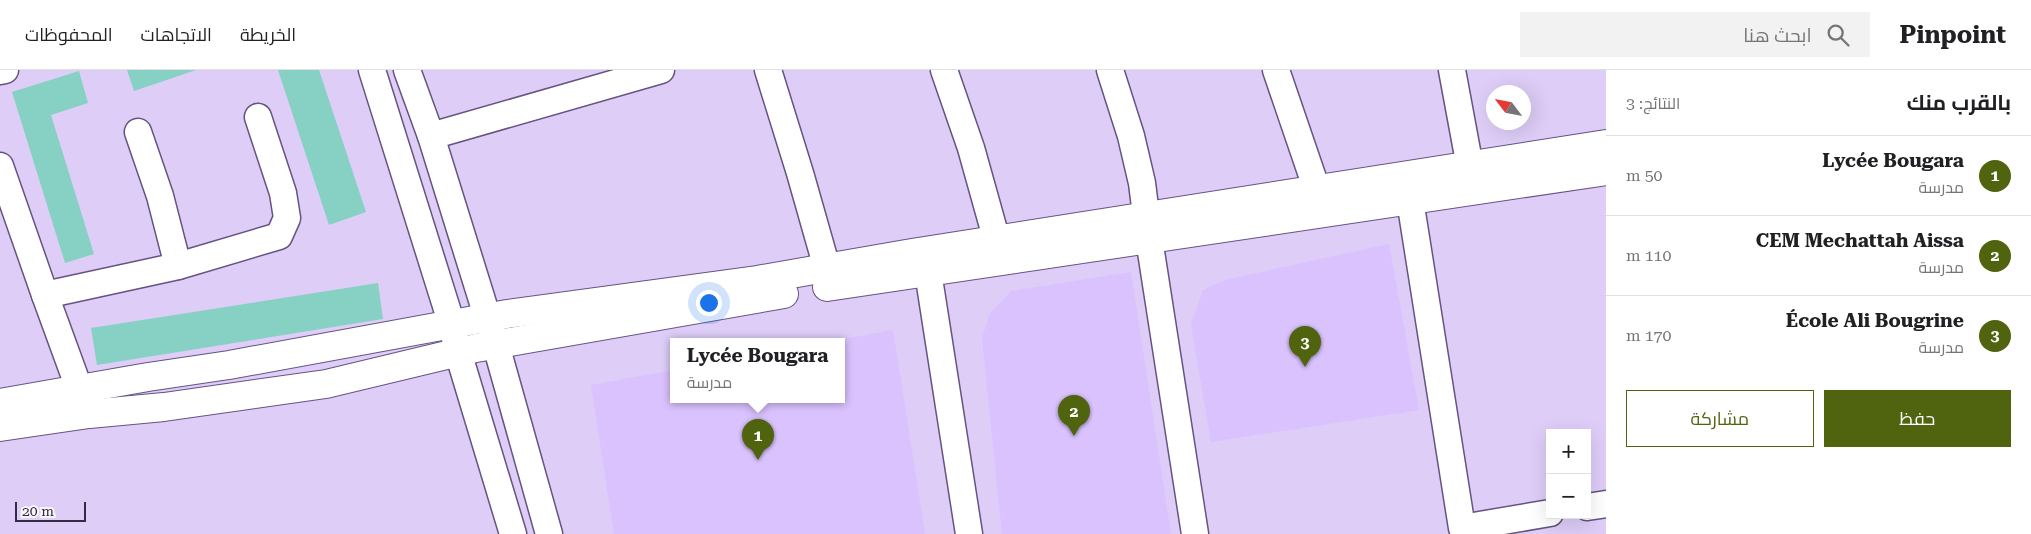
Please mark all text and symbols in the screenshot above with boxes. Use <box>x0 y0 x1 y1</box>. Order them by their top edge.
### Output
search box <box>1520 12 1870 57</box>
icon: search <box>1824 21 1852 49</box>
text: Pinpoint <box>1900 21 2006 49</box>
text: المحفوظات <box>25 24 113 45</box>
text: الاتجاهات <box>141 24 212 45</box>
text: الخريطة <box>240 24 296 45</box>
text: ابحث هنا <box>1743 24 1812 47</box>
north arrow <box>1486 85 1531 130</box>
text: بالقرب منك <box>1907 91 2011 115</box>
text: النتائج: 3 <box>1626 94 1680 113</box>
text: Lycée Bougara <box>1822 149 1964 172</box>
text: 50 m <box>1626 166 1663 185</box>
text: 1 <box>1991 166 1999 185</box>
text: مدرسة <box>1918 178 1964 197</box>
text: CEM Mechattah Aissa <box>1756 229 1964 252</box>
text: 110 m <box>1626 246 1672 265</box>
text: 2 <box>1991 246 1999 265</box>
text: مدرسة <box>1918 258 1964 277</box>
your location <box>696 290 722 316</box>
text: École Ali Bougrine <box>1786 309 1964 332</box>
pin: 3 <box>1289 326 1321 367</box>
text: 170 m <box>1626 326 1672 345</box>
text: 3 <box>1991 326 1999 345</box>
popup <box>670 338 845 403</box>
text: مدرسة <box>1918 338 1964 357</box>
text: Lycée Bougara <box>687 344 828 367</box>
text: مدرسة <box>687 373 732 392</box>
button: مشاركة <box>1626 390 1814 447</box>
button: حفظ <box>1824 390 2011 447</box>
pin: 2 <box>1058 395 1090 436</box>
pin: 1 <box>742 419 774 460</box>
map controls <box>1546 429 1591 519</box>
button: + <box>1546 429 1591 474</box>
button: − <box>1546 474 1591 519</box>
scale bar <box>15 499 86 522</box>
text: 20 m <box>22 503 54 519</box>

